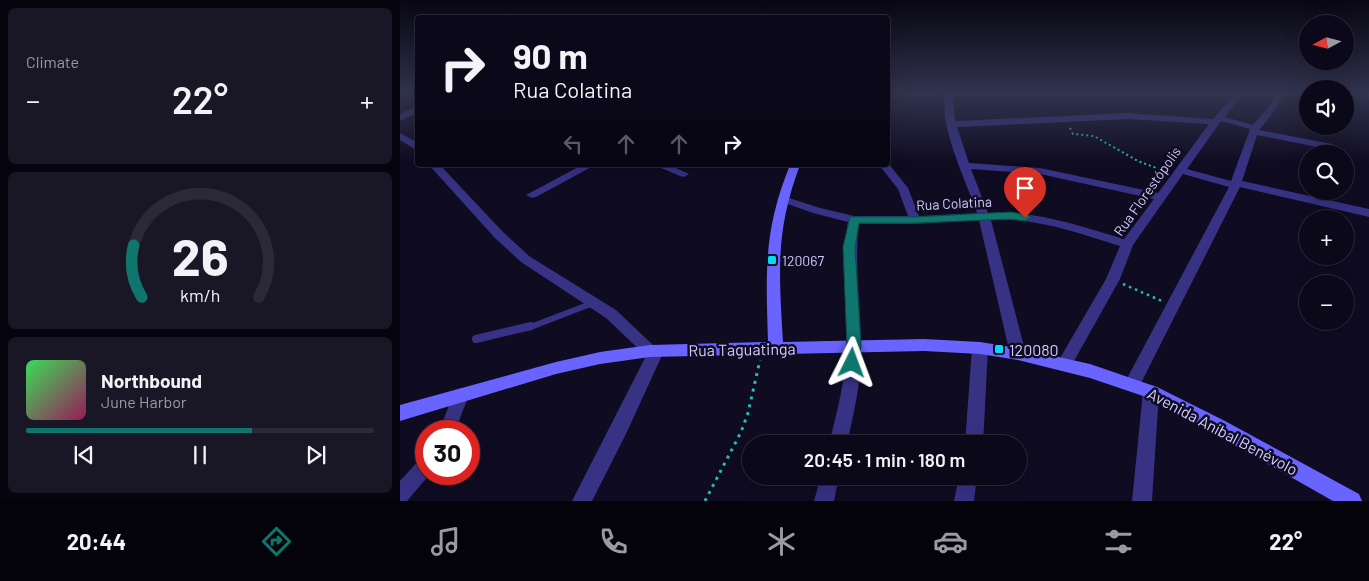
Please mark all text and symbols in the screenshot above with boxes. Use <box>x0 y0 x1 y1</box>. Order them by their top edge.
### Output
north arrow <box>1299 15 1354 70</box>
map controls <box>1299 15 1354 330</box>
text: 90 m <box>513 34 588 76</box>
icon: right <box>430 35 495 100</box>
text: Climate <box>26 52 79 71</box>
text: 22° <box>172 76 228 122</box>
text: Rua Colatina <box>513 76 632 102</box>
button: sound <box>1299 80 1354 135</box>
text: − <box>26 83 40 117</box>
text: + <box>360 83 374 117</box>
icon: left <box>559 130 587 158</box>
icon: ahead <box>612 130 640 158</box>
icon: ahead <box>665 130 693 158</box>
icon: right <box>718 130 746 158</box>
street label: Rua Florestópolis <box>1110 143 1184 239</box>
button: search <box>1299 145 1354 200</box>
pin <box>1004 167 1046 218</box>
icon: arrive <box>1011 174 1039 202</box>
street label: Rua Colatina <box>916 193 992 213</box>
button: + <box>1299 210 1354 265</box>
text: 26 <box>171 224 229 286</box>
place label: 120067 <box>782 252 824 269</box>
marker: 120067 <box>766 254 778 266</box>
button: − <box>1299 275 1354 330</box>
text: km/h <box>180 284 220 306</box>
position arrow <box>825 336 877 388</box>
street label: Rua Taguatinga <box>688 339 796 359</box>
place label: 120080 <box>1009 340 1059 359</box>
marker: 120080 <box>993 343 1005 355</box>
text: Northbound <box>101 369 202 392</box>
street label: Avenida Aníbal Benévolo <box>1145 383 1301 479</box>
text: June Harbor <box>101 392 187 411</box>
speed limit sign: 30 <box>415 420 480 485</box>
icon: previous <box>70 441 98 469</box>
icon: pause <box>186 441 214 469</box>
icon: next <box>302 441 330 469</box>
text: 20:45 · 1 min · 180 m <box>804 448 965 471</box>
icon: directions <box>259 524 294 559</box>
icon: music <box>428 524 463 559</box>
icon: phone <box>596 524 631 559</box>
icon: climate <box>764 524 799 559</box>
icon: car <box>933 524 968 559</box>
icon: filters <box>1101 524 1136 559</box>
text: 20:44 <box>67 528 126 554</box>
text: 22° <box>1269 528 1302 554</box>

